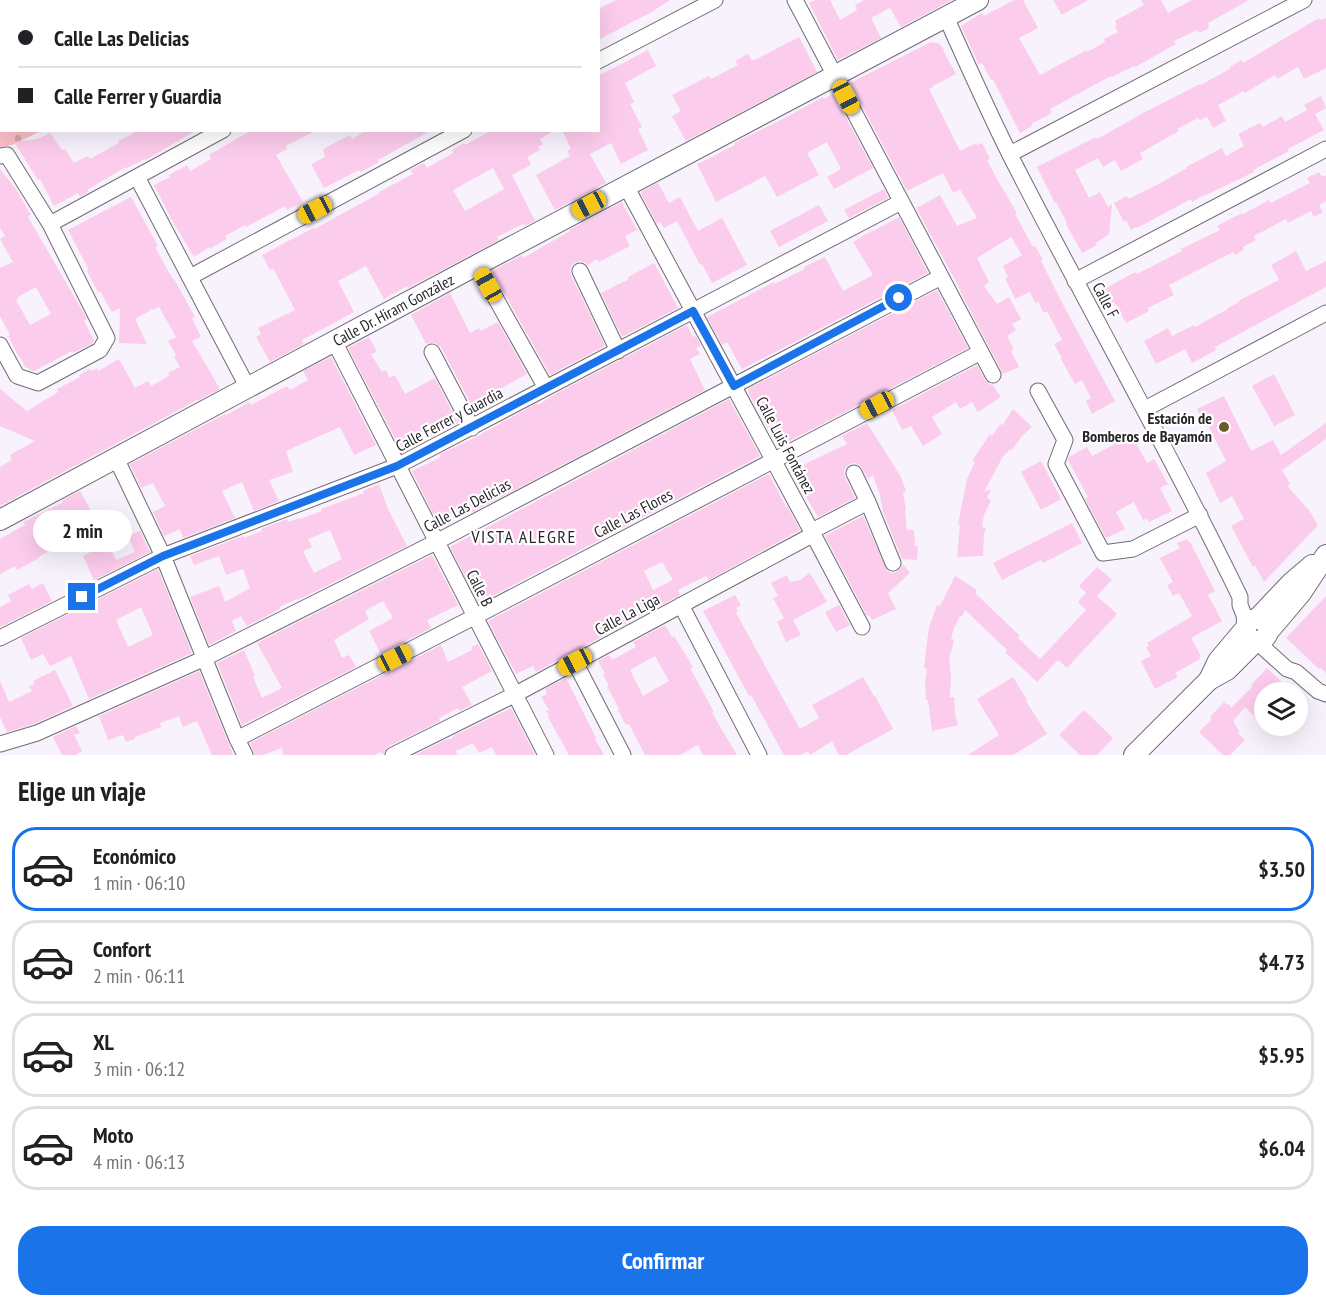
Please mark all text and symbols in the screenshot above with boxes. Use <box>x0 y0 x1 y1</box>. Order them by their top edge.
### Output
text: Calle Las Delicias <box>54 24 189 52</box>
car <box>830 77 862 117</box>
text: Calle Ferrer y Guardia <box>54 82 222 110</box>
car <box>569 189 609 221</box>
car <box>295 194 335 226</box>
car <box>471 265 505 305</box>
street label: Calle Dr. Hiram González <box>329 269 458 350</box>
street label: Calle F <box>1088 279 1124 321</box>
route start <box>885 284 912 311</box>
street label: Calle Ferrer y Guardia <box>392 382 506 456</box>
car <box>857 389 897 421</box>
street label: Calle Luis Fontánez <box>752 393 820 497</box>
place label: Estación de Bomberos de Bayamón <box>1082 408 1212 446</box>
marker: Estación de Bomberos de Bayamón <box>1217 420 1231 434</box>
street label: Calle Las Delicias <box>420 474 514 536</box>
street label: Calle Las Flores <box>590 484 676 542</box>
callout: 2 min <box>32 510 132 552</box>
text: 2 min <box>62 518 103 544</box>
district label: VISTA ALEGRE <box>470 525 577 548</box>
street label: Calle B <box>462 566 498 610</box>
route end <box>68 583 95 610</box>
street label: Calle La Liga <box>591 589 663 639</box>
car <box>375 642 415 674</box>
car <box>555 646 595 678</box>
map controls <box>1254 682 1308 736</box>
button: layers <box>1254 682 1308 736</box>
text: Elige un viaje <box>18 774 146 808</box>
icon: car <box>21 842 75 896</box>
text: Económico <box>93 842 176 870</box>
text: $3.50 <box>1258 855 1305 883</box>
text: 1 min · 06:10 <box>93 870 185 896</box>
icon: car <box>21 935 75 989</box>
text: Confort <box>93 935 151 963</box>
text: $4.73 <box>1258 948 1305 976</box>
text: 2 min · 06:11 <box>93 963 185 989</box>
icon: car <box>21 1028 75 1082</box>
text: XL <box>93 1028 114 1056</box>
text: $5.95 <box>1258 1041 1305 1069</box>
text: 3 min · 06:12 <box>93 1056 185 1082</box>
icon: car <box>21 1121 75 1175</box>
text: Moto <box>93 1121 134 1149</box>
text: $6.04 <box>1258 1134 1305 1162</box>
text: 4 min · 06:13 <box>93 1149 185 1175</box>
button: Confirmar <box>18 1226 1308 1295</box>

